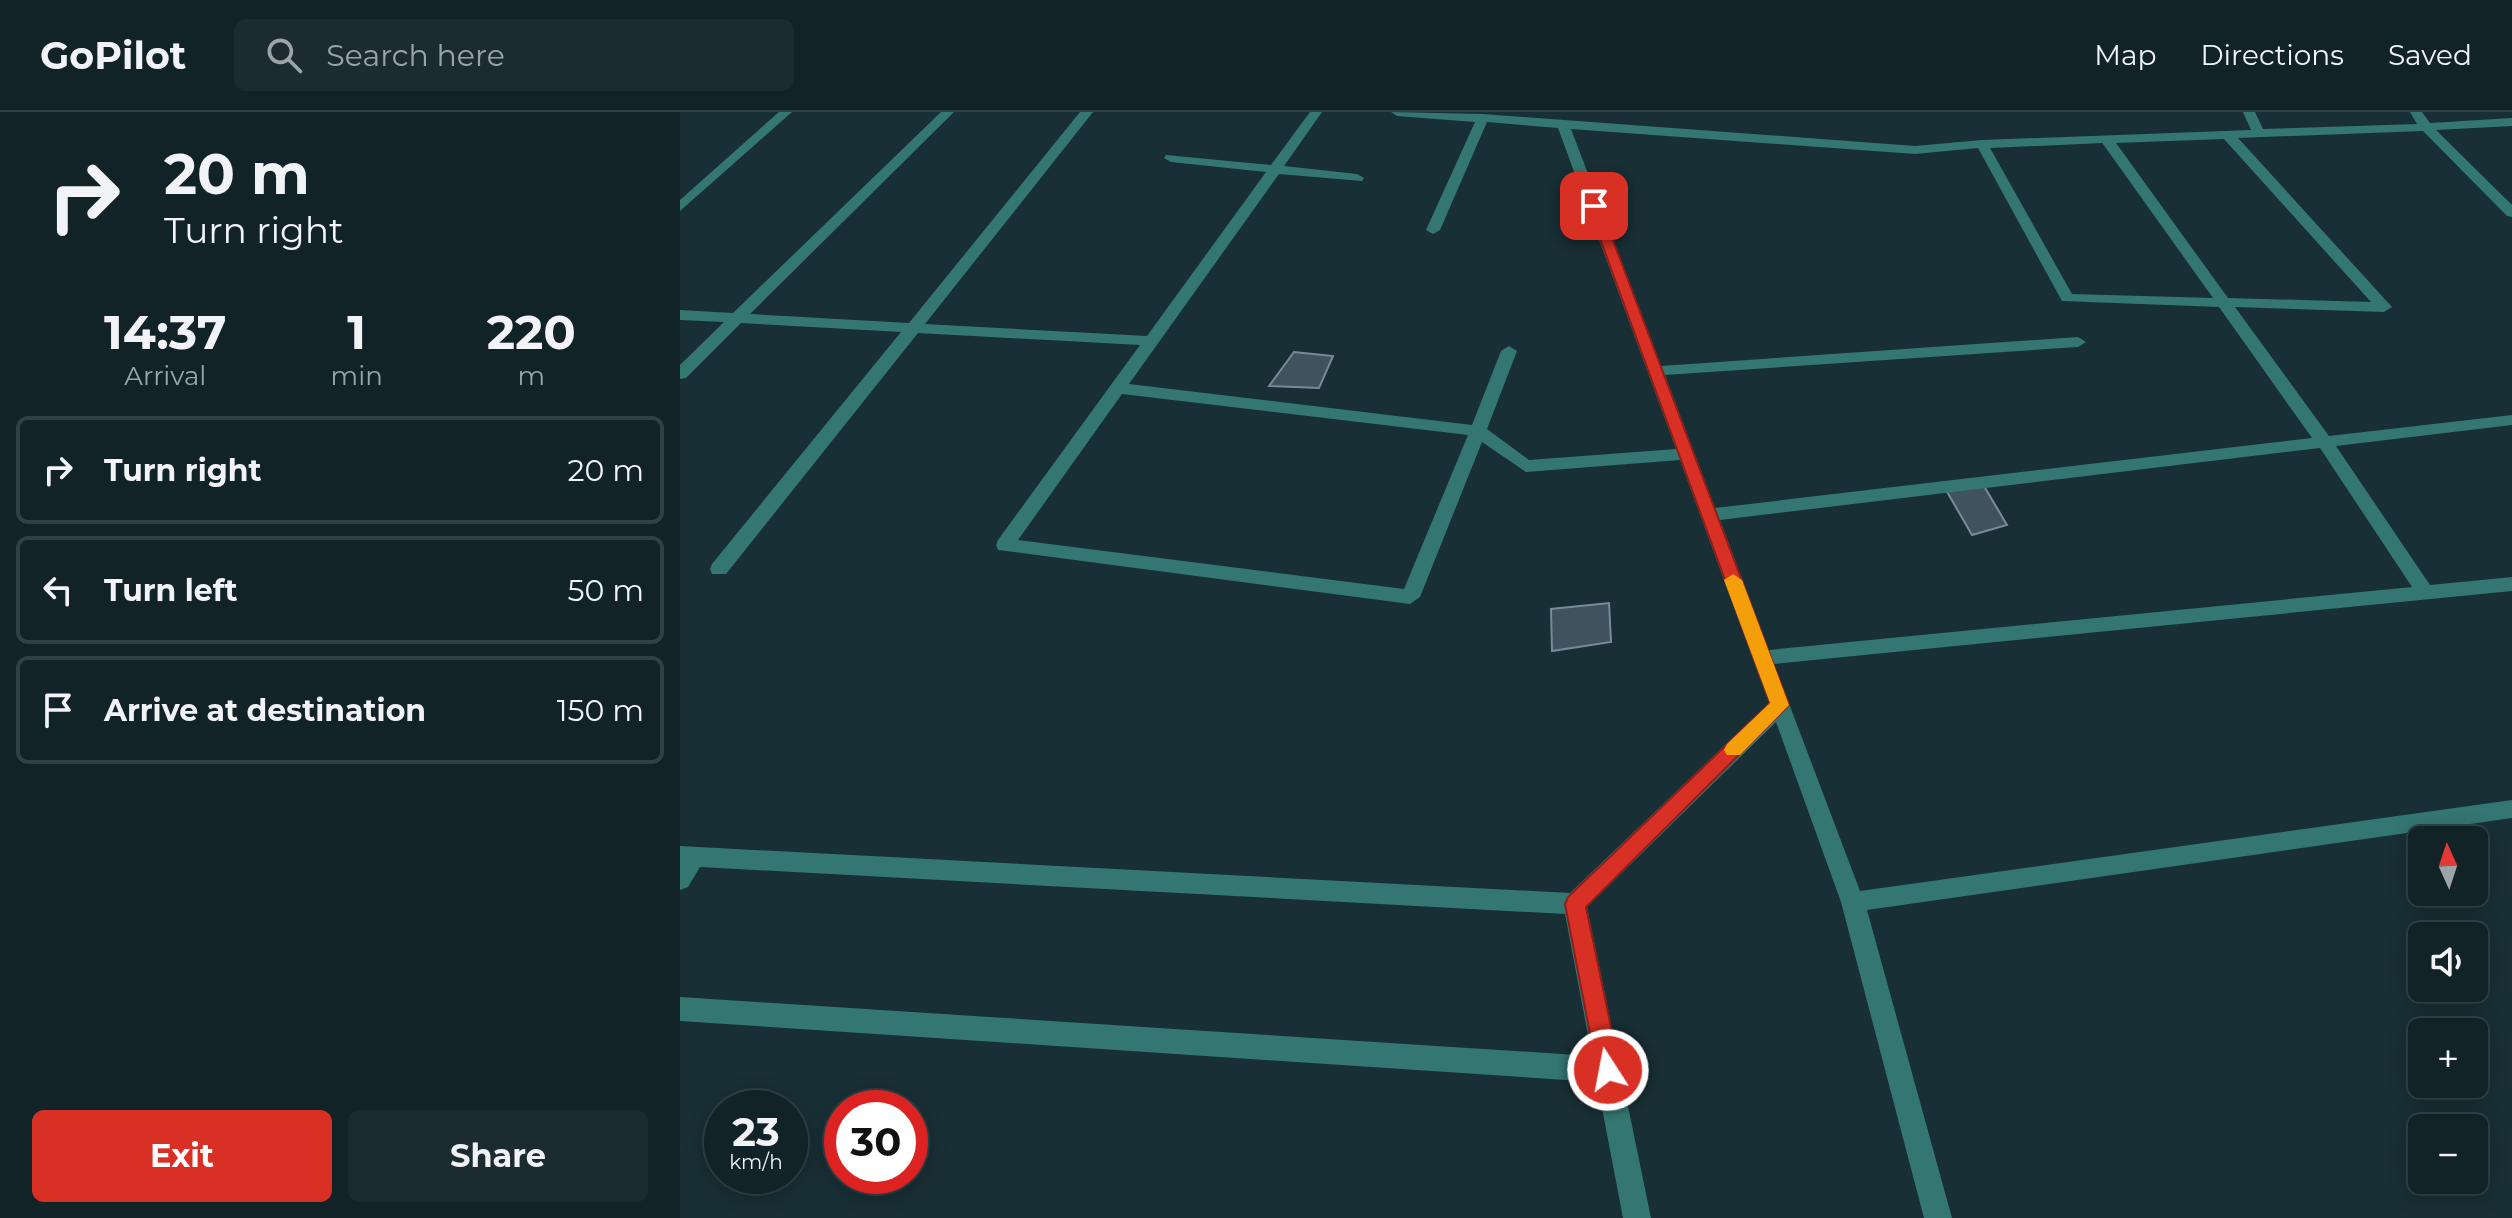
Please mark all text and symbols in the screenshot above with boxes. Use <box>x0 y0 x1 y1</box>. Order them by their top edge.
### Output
search box <box>234 19 794 91</box>
text: GoPilot <box>40 32 186 79</box>
icon: search <box>262 33 306 77</box>
text: Search here <box>326 37 505 74</box>
text: Map <box>2094 38 2156 72</box>
text: Directions <box>2200 38 2344 72</box>
text: Saved <box>2388 38 2472 72</box>
text: 20 m <box>164 140 310 208</box>
icon: right <box>32 144 136 248</box>
pin <box>1560 172 1628 240</box>
icon: arrive <box>1572 184 1616 228</box>
text: Turn right <box>164 208 344 252</box>
text: 14:37 <box>104 303 227 361</box>
text: 1 <box>347 303 366 361</box>
text: 220 <box>487 303 576 361</box>
text: Arrival <box>124 360 206 392</box>
text: min <box>331 360 383 392</box>
text: m <box>518 360 545 392</box>
icon: right <box>36 448 80 492</box>
text: Turn right <box>104 452 261 489</box>
text: 20 m <box>567 452 644 489</box>
icon: left <box>36 568 80 612</box>
text: Turn left <box>104 572 237 609</box>
text: 50 m <box>567 572 644 609</box>
icon: arrive <box>36 688 80 732</box>
text: Arrive at destination <box>104 692 426 729</box>
text: 150 m <box>557 692 644 729</box>
north arrow <box>2408 826 2488 906</box>
map controls <box>2408 826 2488 1194</box>
button: sound <box>2408 922 2488 1002</box>
button: + <box>2408 1018 2488 1098</box>
position arrow <box>1566 1028 1650 1112</box>
speed limit sign: 30 <box>824 1090 928 1194</box>
text: 23 <box>732 1107 780 1156</box>
button: Exit <box>32 1110 332 1202</box>
button: Share <box>348 1110 648 1202</box>
button: − <box>2408 1114 2488 1194</box>
text: km/h <box>729 1150 783 1174</box>

